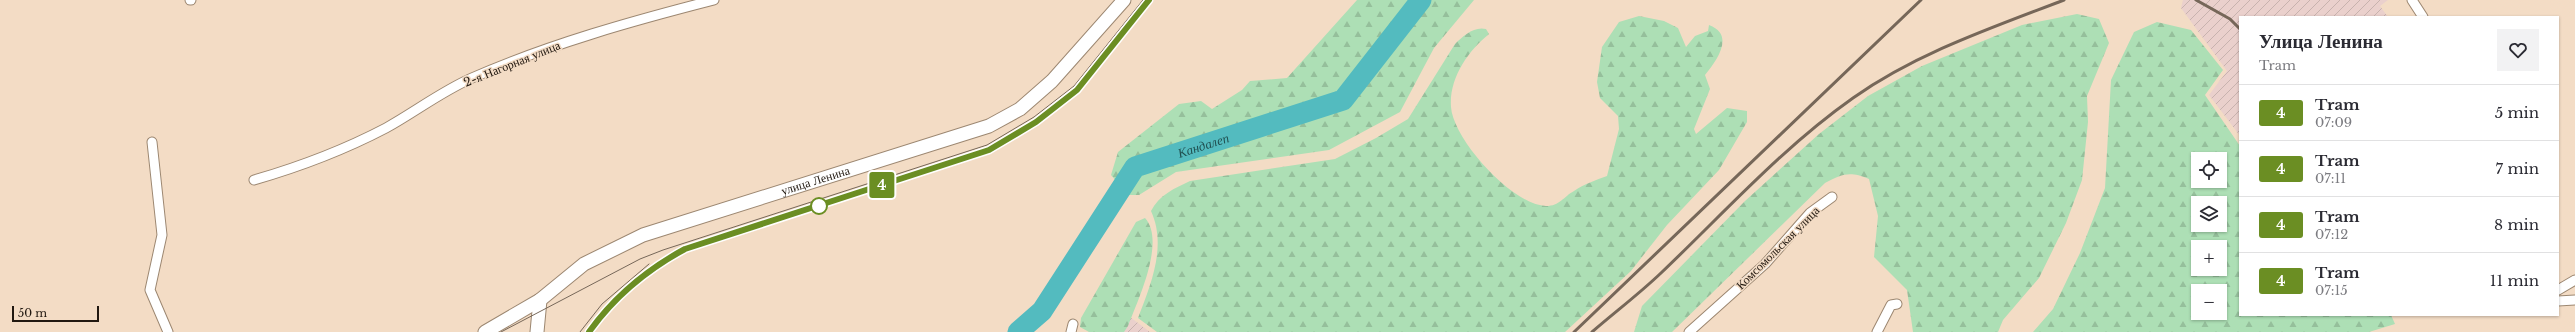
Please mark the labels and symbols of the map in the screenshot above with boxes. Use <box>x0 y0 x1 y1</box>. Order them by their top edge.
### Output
street label: 2-я Нагорная улица <box>461 37 563 90</box>
water label: Кандалеп <box>1175 129 1231 162</box>
street label: улица Ленина <box>779 162 852 198</box>
line badge: 4 <box>869 172 895 198</box>
unlabelled marker <box>810 197 828 215</box>
street label: Комсомольская улица <box>1733 202 1823 292</box>
scale bar <box>12 304 99 323</box>

